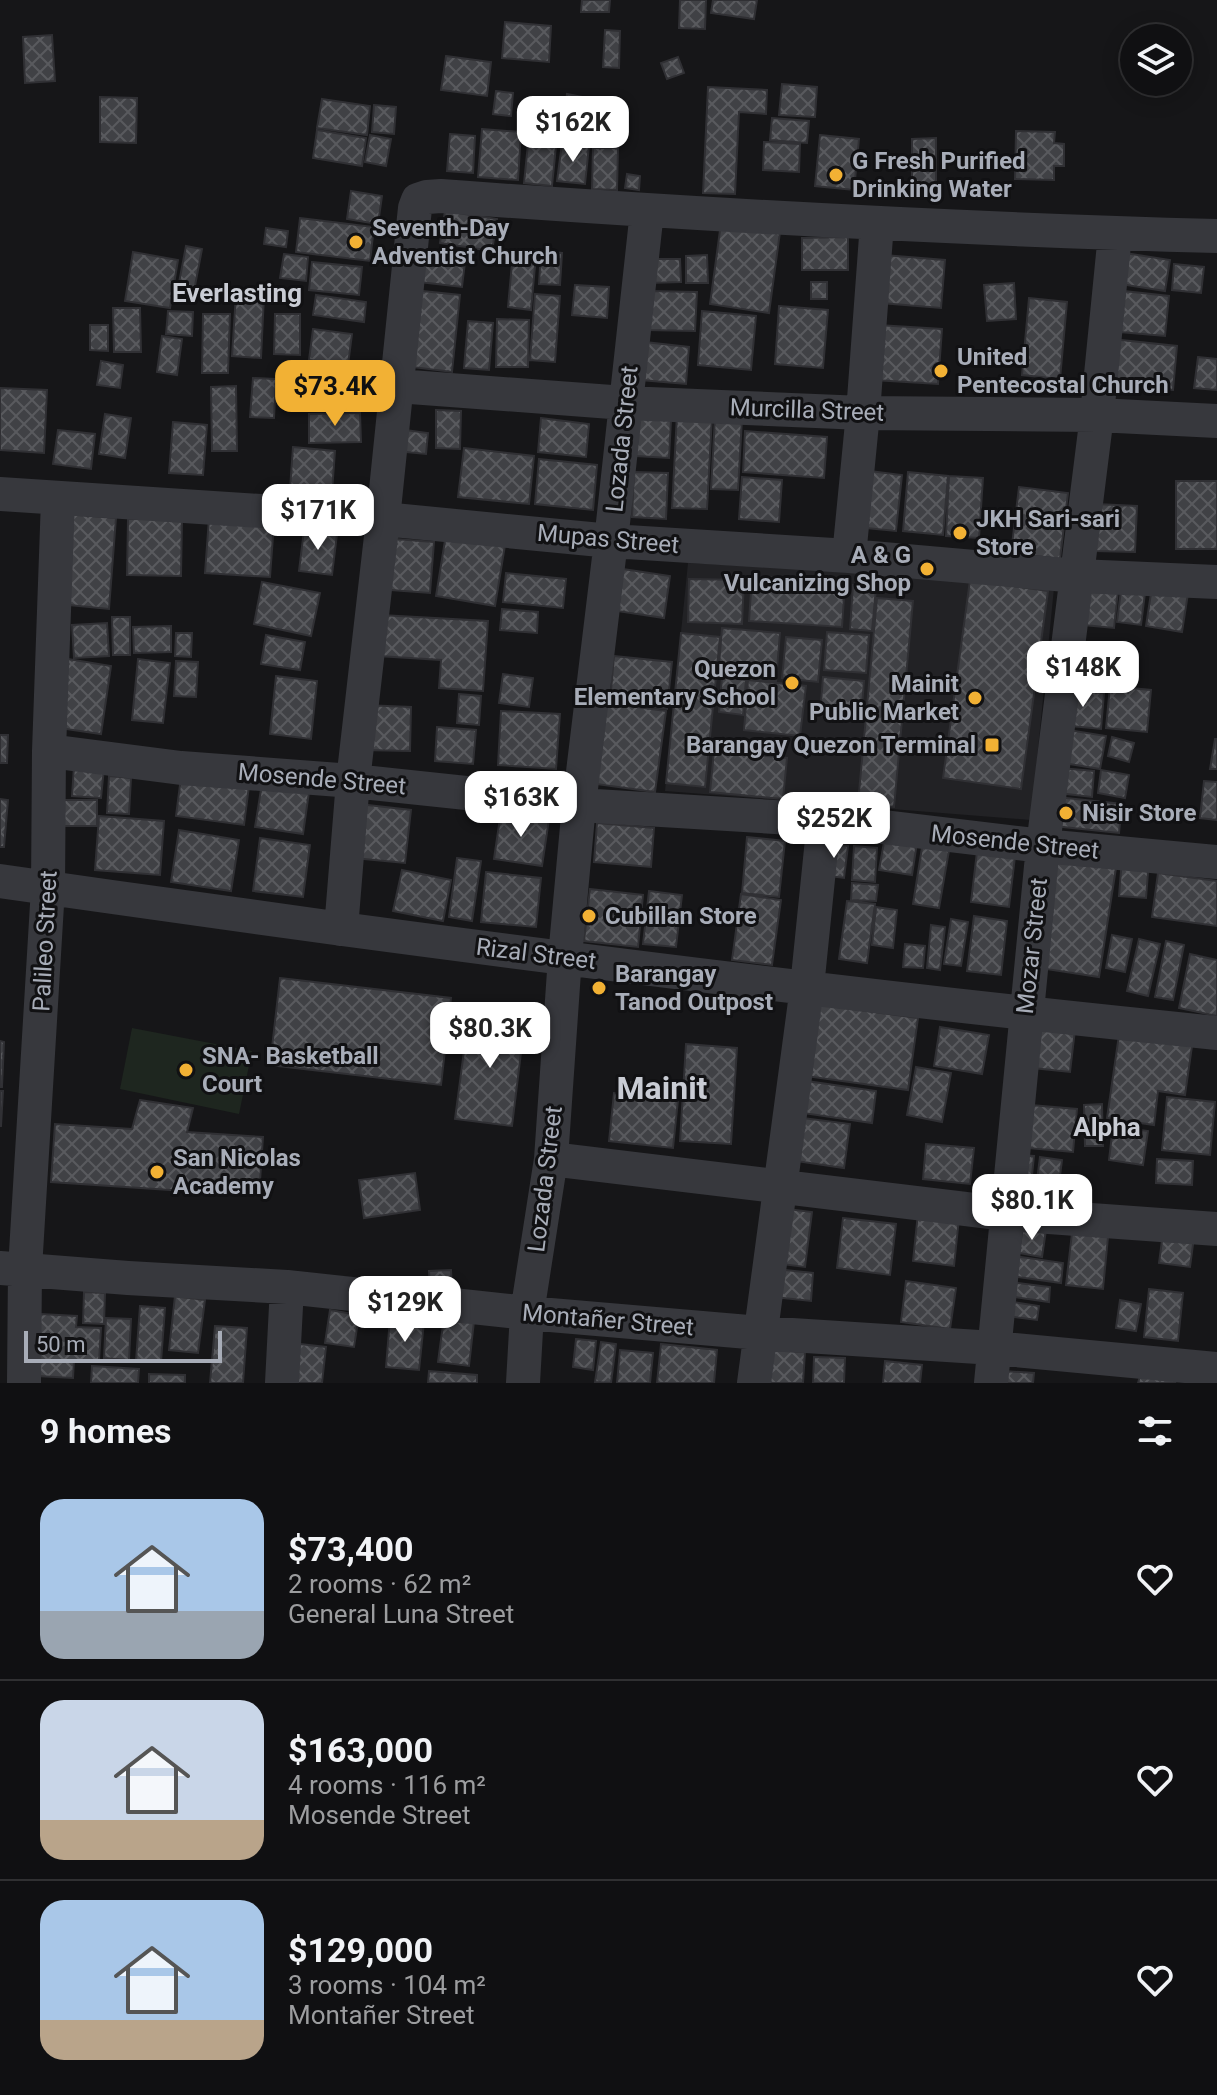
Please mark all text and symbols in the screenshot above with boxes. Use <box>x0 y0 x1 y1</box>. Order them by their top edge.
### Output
map controls <box>1120 24 1192 96</box>
button: layers <box>1120 24 1192 96</box>
pin: $162K <box>517 96 629 164</box>
text: $162K <box>535 107 611 137</box>
place label: G Fresh Purified Drinking Water <box>852 147 1026 203</box>
marker: G Fresh Purified Drinking Water <box>827 166 845 184</box>
place label: Seventh-Day Adventist Church <box>372 214 558 270</box>
marker: Seventh-Day Adventist Church <box>347 233 365 251</box>
district label: Everlasting <box>172 278 302 308</box>
place label: United Pentecostal Church <box>957 343 1169 399</box>
pin: $73.4K <box>270 360 400 428</box>
marker: United Pentecostal Church <box>932 362 950 380</box>
street label: Lozada Street <box>600 364 644 514</box>
text: $73.4K <box>293 371 377 401</box>
street label: Murcilla Street <box>729 393 885 427</box>
pin: $171K <box>262 484 374 552</box>
text: $171K <box>280 495 356 525</box>
place label: JKH Sari-sari Store <box>976 505 1120 561</box>
street label: Mupas Street <box>536 519 680 559</box>
marker: JKH Sari-sari Store <box>951 524 969 542</box>
place label: A & G Vulcanizing Shop <box>724 541 911 597</box>
marker: A & G Vulcanizing Shop <box>918 560 936 578</box>
pin: $148K <box>1027 641 1139 709</box>
text: $148K <box>1045 652 1121 682</box>
place label: Quezon Elementary School <box>574 655 776 711</box>
place label: Mainit Public Market <box>809 670 959 726</box>
marker: Quezon Elementary School <box>783 674 801 692</box>
marker: Mainit Public Market <box>966 689 984 707</box>
place label: Barangay Quezon Terminal <box>686 731 976 759</box>
marker: Barangay Quezon Terminal <box>983 736 1001 754</box>
street label: Mosende Street <box>237 758 407 800</box>
pin: $163K <box>465 771 577 839</box>
text: $163K <box>483 782 559 812</box>
pin: $252K <box>778 792 890 860</box>
place label: Nisir Store <box>1082 799 1196 827</box>
text: $252K <box>796 803 872 833</box>
marker: Nisir Store <box>1057 804 1075 822</box>
street label: Mosende Street <box>930 819 1100 865</box>
street label: Palileo Street <box>27 870 63 1012</box>
street label: Mozar Street <box>1011 876 1053 1016</box>
place label: Cubillan Store <box>605 902 757 930</box>
marker: Cubillan Store <box>580 907 598 925</box>
street label: Rizal Street <box>474 933 598 975</box>
place label: Barangay Tanod Outpost <box>615 960 773 1016</box>
marker: Barangay Tanod Outpost <box>590 979 608 997</box>
pin: $80.3K <box>425 1002 555 1070</box>
text: $80.3K <box>448 1013 532 1043</box>
place label: SNA- Basketball Court <box>202 1042 379 1098</box>
marker: SNA- Basketball Court <box>177 1061 195 1079</box>
district label: Mainit <box>617 1069 708 1107</box>
street label: Lozada Street <box>522 1104 568 1254</box>
district label: Alpha <box>1073 1112 1141 1142</box>
place label: San Nicolas Academy <box>173 1144 301 1200</box>
marker: San Nicolas Academy <box>148 1163 166 1181</box>
pin: $80.1K <box>967 1174 1097 1242</box>
text: $80.1K <box>990 1185 1074 1215</box>
pin: $129K <box>349 1276 461 1344</box>
text: $129K <box>367 1287 443 1317</box>
street label: Montañer Street <box>521 1299 695 1341</box>
scale bar <box>24 1327 222 1363</box>
text: 50 m <box>36 1332 85 1357</box>
icon: filters <box>1133 1409 1177 1453</box>
text: 9 homes <box>40 1411 171 1451</box>
text: $73,400 <box>288 1529 413 1569</box>
icon: home <box>104 1531 200 1627</box>
icon: heart <box>1133 1557 1177 1601</box>
text: 2 rooms · 62 m² <box>288 1569 471 1599</box>
text: General Luna Street <box>288 1599 514 1629</box>
text: $163,000 <box>288 1730 433 1770</box>
icon: home <box>104 1732 200 1828</box>
icon: heart <box>1133 1758 1177 1802</box>
text: 4 rooms · 116 m² <box>288 1770 486 1800</box>
text: Mosende Street <box>288 1800 471 1830</box>
text: $129,000 <box>288 1930 433 1970</box>
icon: home <box>104 1932 200 2028</box>
icon: heart <box>1133 1958 1177 2002</box>
text: 3 rooms · 104 m² <box>288 1970 486 2000</box>
text: Montañer Street <box>288 2000 475 2030</box>

